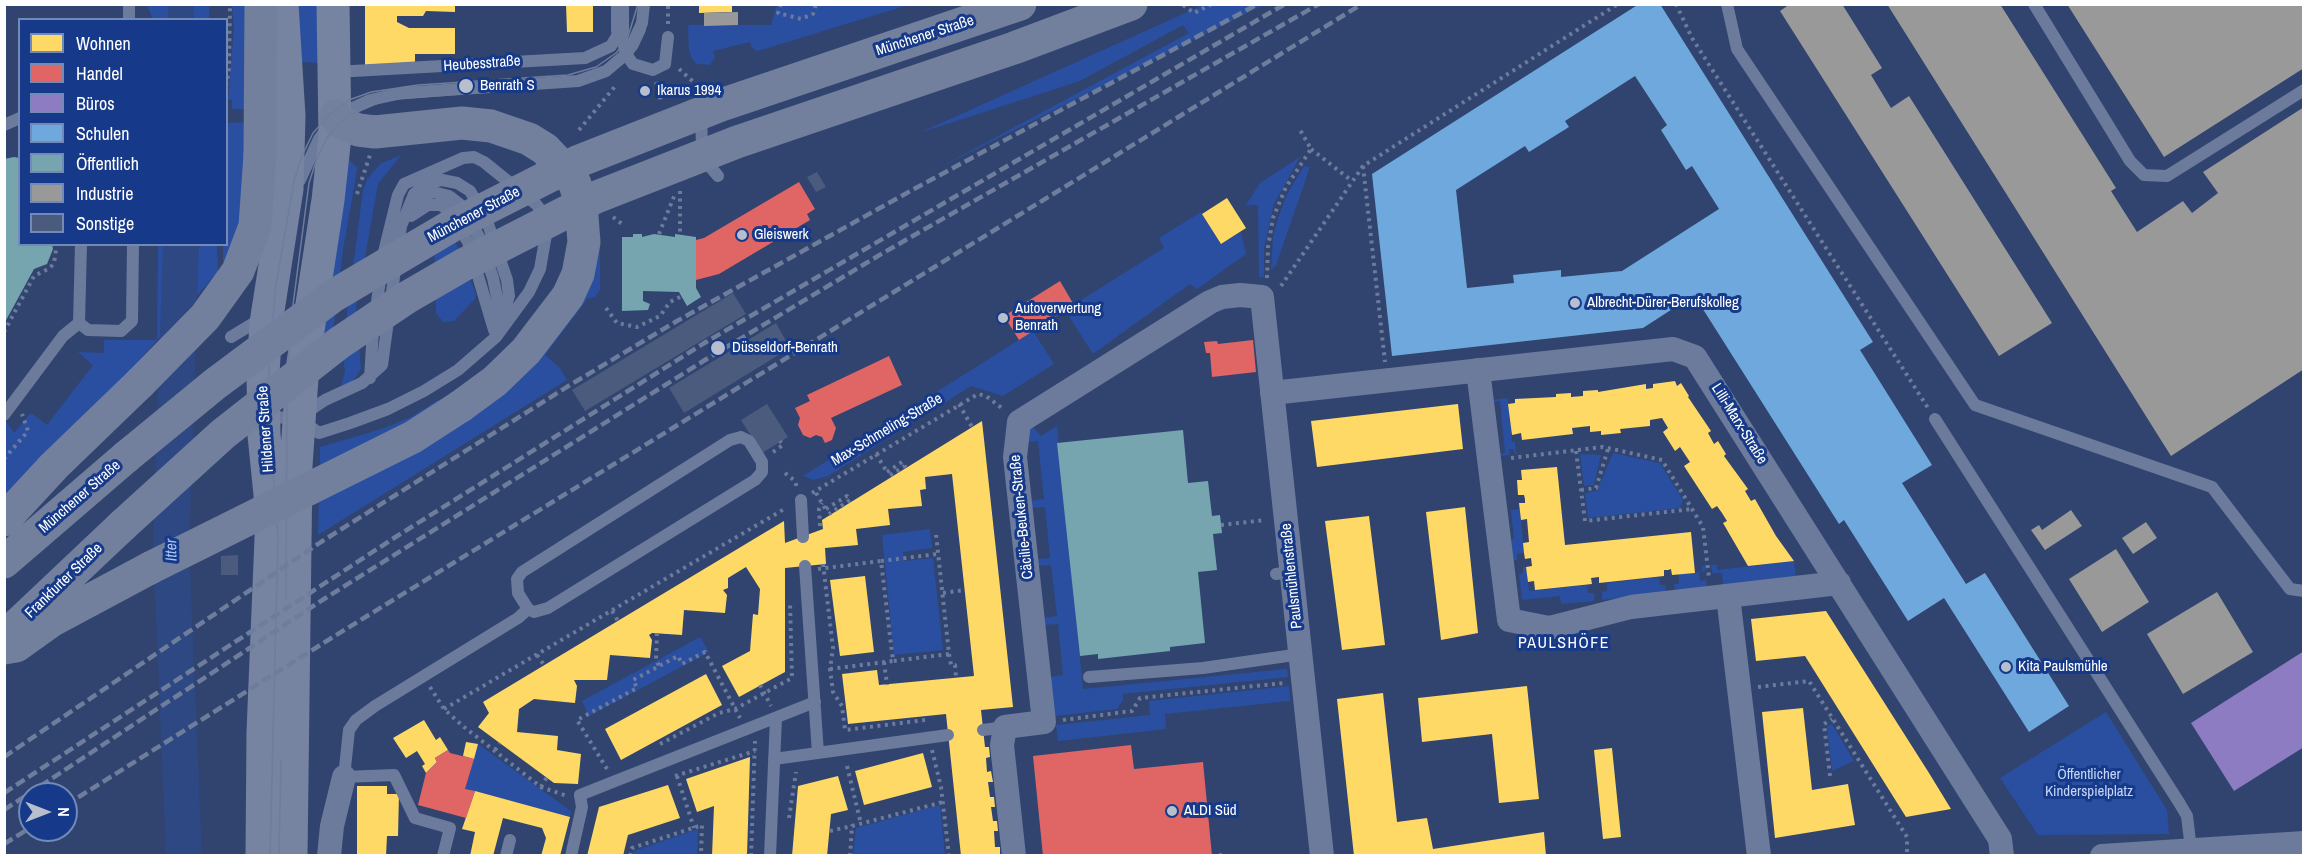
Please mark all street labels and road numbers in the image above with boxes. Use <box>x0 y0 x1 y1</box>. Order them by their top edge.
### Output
street label: Münchener Straße <box>874 12 976 60</box>
street label: Heubesstraße <box>443 52 521 76</box>
street label: Münchener Straße <box>425 183 523 247</box>
street label: Lilli-Marx-Straße <box>1707 380 1771 468</box>
street label: Hildener Straße <box>254 385 278 473</box>
street label: Max-Schmeling-Straße <box>828 390 946 470</box>
street label: Cäcilie-Beuken-Straße <box>1007 454 1037 580</box>
street label: Münchener Straße <box>36 457 124 537</box>
street label: Paulsmühlenstraße <box>1278 522 1306 630</box>
street label: Frankfurter Straße <box>22 540 106 622</box>

